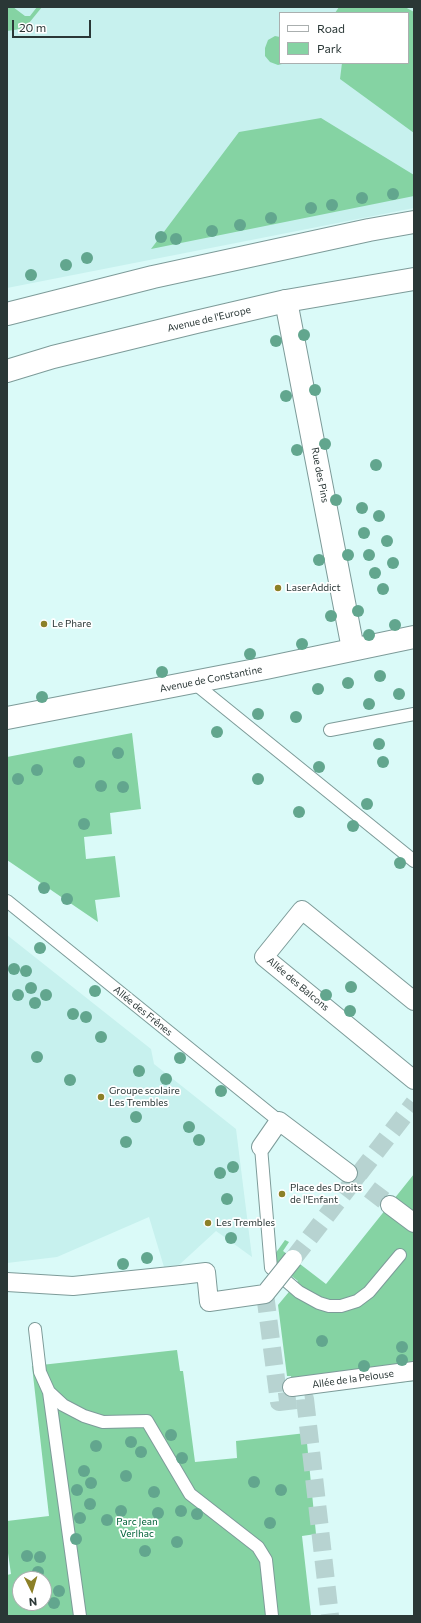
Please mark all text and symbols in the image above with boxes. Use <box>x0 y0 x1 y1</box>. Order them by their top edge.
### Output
scale bar <box>14 12 93 38</box>
legend <box>279 12 409 64</box>
text: 20 m <box>19 20 46 34</box>
text: Road <box>317 21 345 35</box>
text: Park <box>317 41 342 55</box>
street label: Avenue de l'Europe <box>166 304 252 334</box>
street label: Rue des Pins <box>309 446 331 504</box>
place label: LaserAddict <box>286 582 341 594</box>
marker: LaserAddict <box>273 583 283 593</box>
place label: Le Phare <box>52 618 91 630</box>
marker: Le Phare <box>39 619 49 629</box>
street label: Avenue de Constantine <box>159 663 263 695</box>
street label: Allée des Balcons <box>265 955 331 1013</box>
street label: Allée des Frênes <box>111 984 175 1038</box>
place label: Groupe scolaire Les Trembles <box>109 1085 180 1108</box>
marker: Groupe scolaire Les Trembles <box>96 1092 106 1102</box>
place label: Place des Droits de l'Enfant <box>290 1182 362 1206</box>
marker: Place des Droits de l'Enfant <box>277 1189 287 1199</box>
place label: Les Trembles <box>216 1217 275 1229</box>
marker: Les Trembles <box>203 1218 213 1228</box>
street label: Allée de la Pelouse <box>311 1367 395 1391</box>
park label: Parc Jean Verlhac <box>116 1516 158 1540</box>
north arrow <box>12 1571 52 1611</box>
text: N <box>28 1596 38 1609</box>

